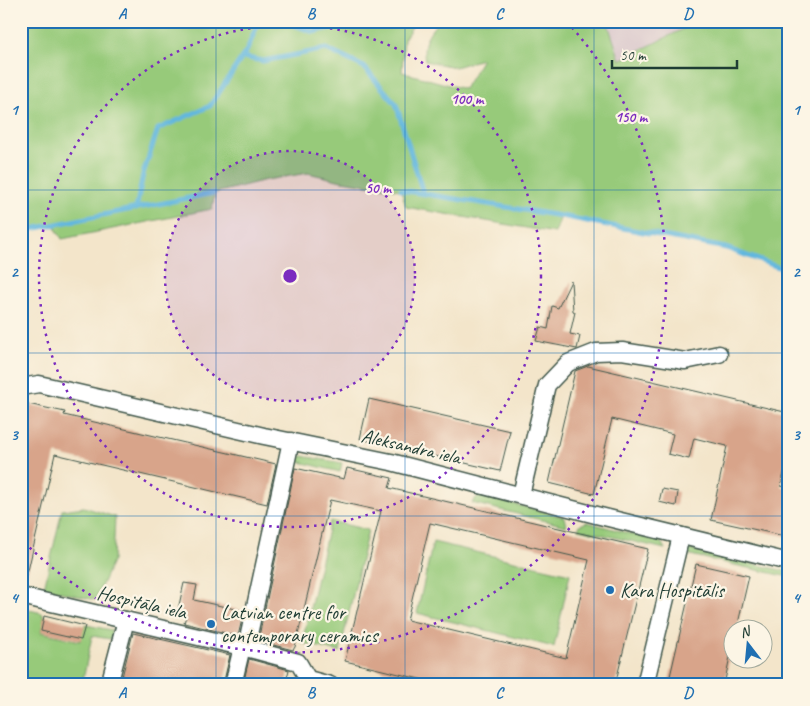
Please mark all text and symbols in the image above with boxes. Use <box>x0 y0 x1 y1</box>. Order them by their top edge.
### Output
text: A <box>118 4 128 24</box>
text: B <box>307 4 317 24</box>
text: C <box>495 4 505 24</box>
text: D <box>683 4 694 24</box>
scale bar <box>612 38 738 70</box>
text: 50 m <box>620 46 647 65</box>
text: 100 m <box>451 90 485 109</box>
text: 1 <box>10 100 19 120</box>
text: 1 <box>792 100 801 120</box>
text: 150 m <box>615 108 649 127</box>
text: 50 m <box>365 179 392 198</box>
text: 2 <box>10 262 19 282</box>
text: 2 <box>792 262 801 282</box>
centre of rings <box>281 267 299 285</box>
street label: Aleksandra iela <box>359 423 465 470</box>
text: 3 <box>10 425 19 445</box>
text: 3 <box>792 425 801 445</box>
place label: Kara Hospitālis <box>620 578 726 603</box>
street label: Hospitāļa iela <box>95 580 190 625</box>
marker: Kara Hospitālis <box>604 584 616 596</box>
text: 4 <box>10 588 19 608</box>
text: 4 <box>792 588 801 608</box>
place label: Latvian centre for contemporary ceramics <box>221 600 380 648</box>
marker: Latvian centre for contemporary ceramics <box>205 618 217 630</box>
north arrow <box>722 618 772 668</box>
text: N <box>738 622 753 641</box>
text: A <box>118 683 128 703</box>
text: B <box>307 683 317 703</box>
text: C <box>495 683 505 703</box>
text: D <box>683 683 694 703</box>

